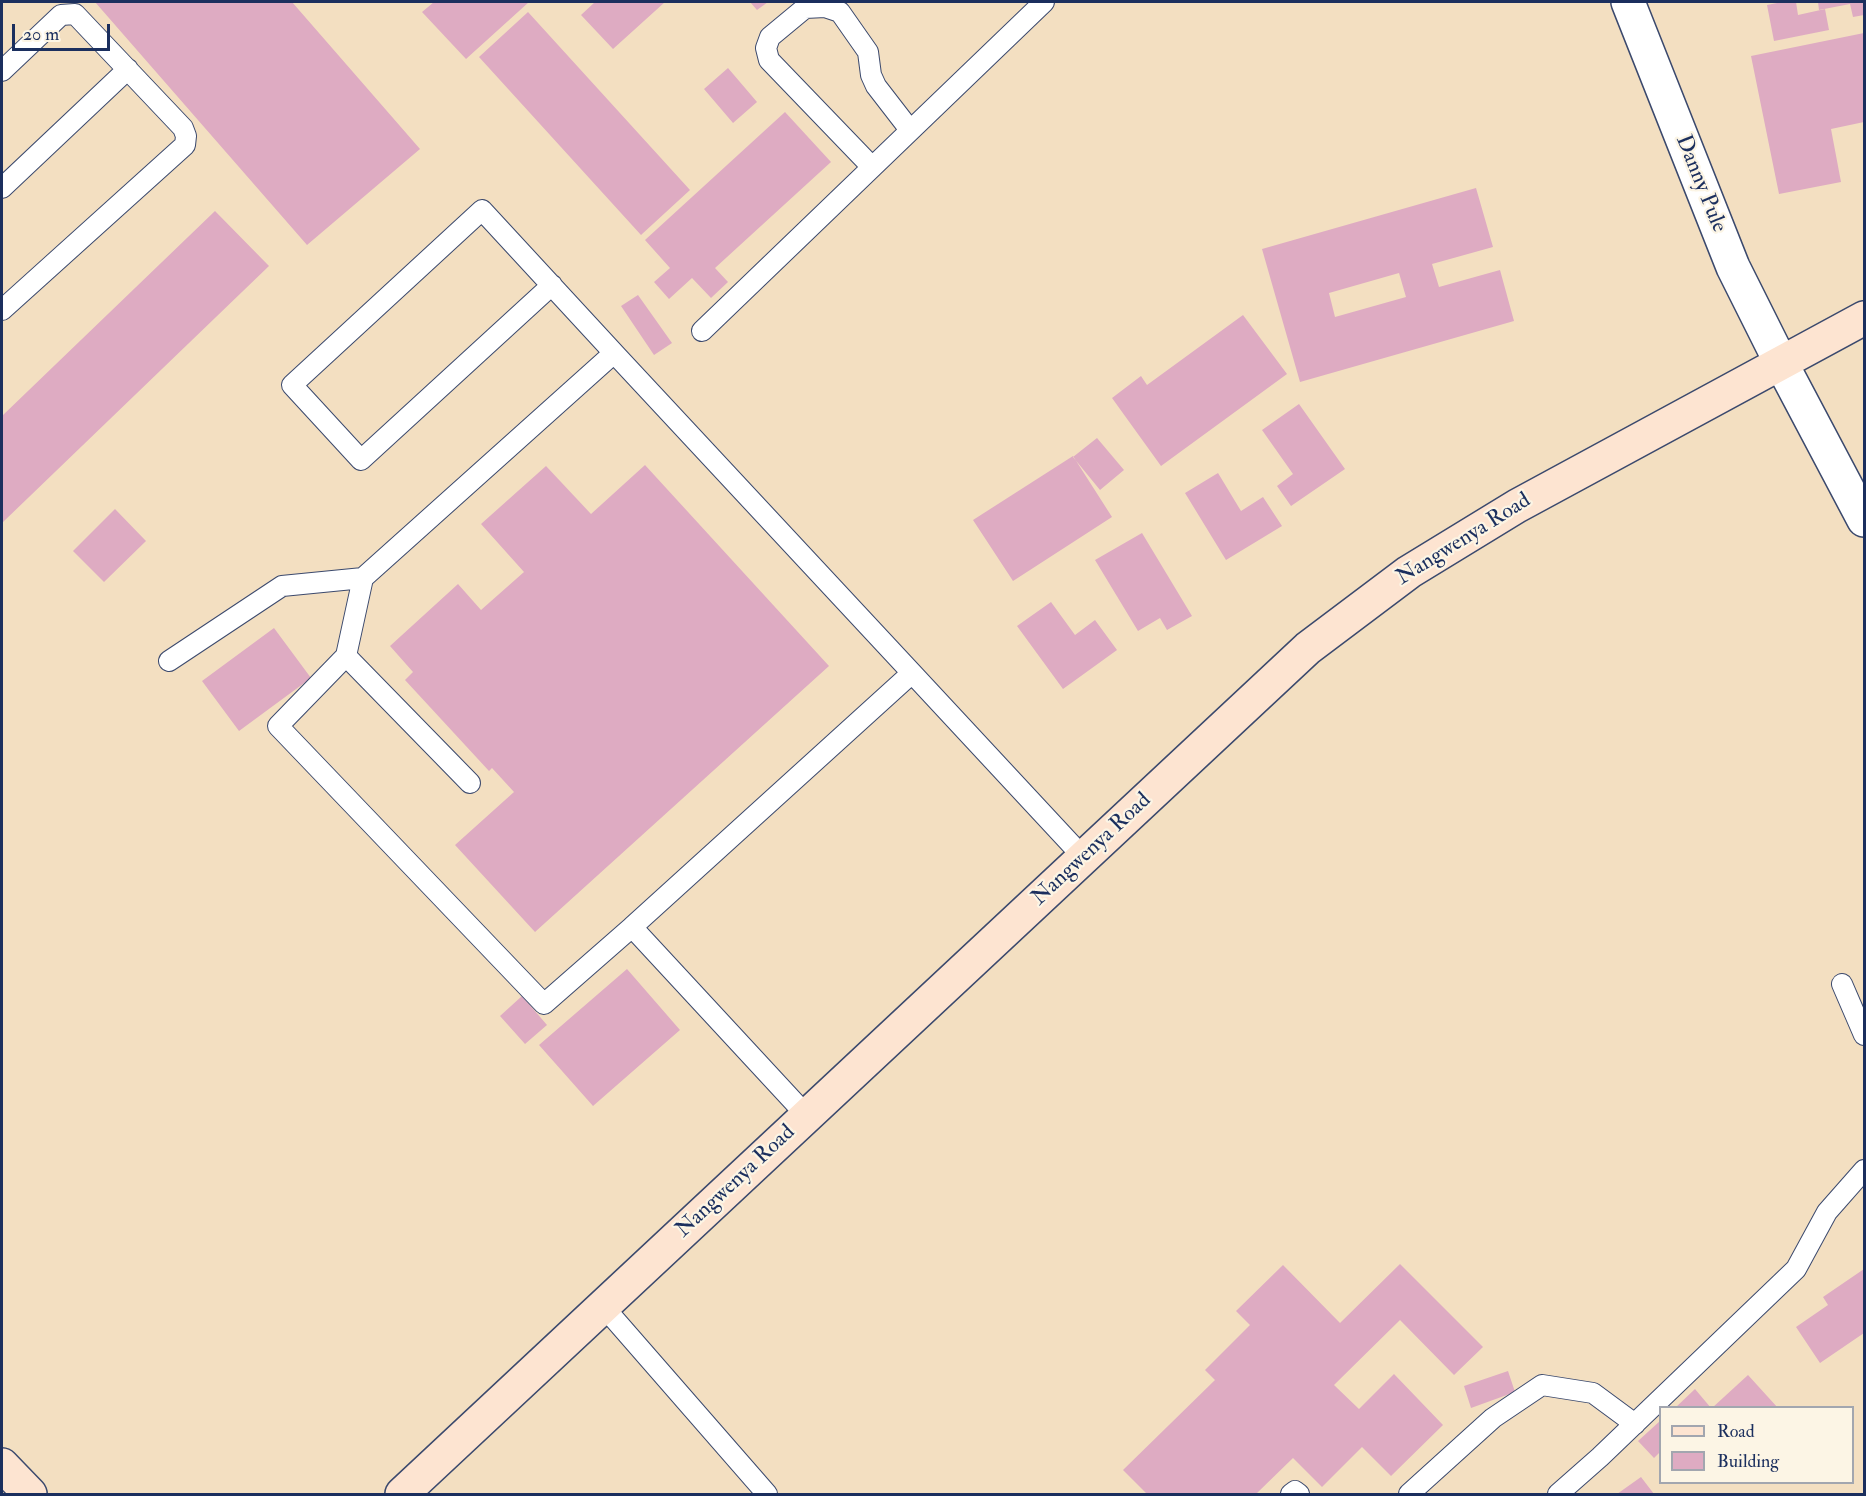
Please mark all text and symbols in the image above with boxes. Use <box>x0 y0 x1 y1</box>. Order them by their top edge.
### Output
scale bar <box>15 12 112 50</box>
text: 20 m <box>23 23 59 46</box>
street label: Danny Pule <box>1669 131 1731 237</box>
street label: Nangwenya Road <box>1392 488 1536 592</box>
street label: Nangwenya Road <box>1027 788 1157 912</box>
street label: Nangwenya Road <box>671 1120 801 1244</box>
legend <box>1659 1406 1854 1484</box>
text: Road <box>1717 1420 1755 1443</box>
text: Building <box>1717 1450 1779 1473</box>

